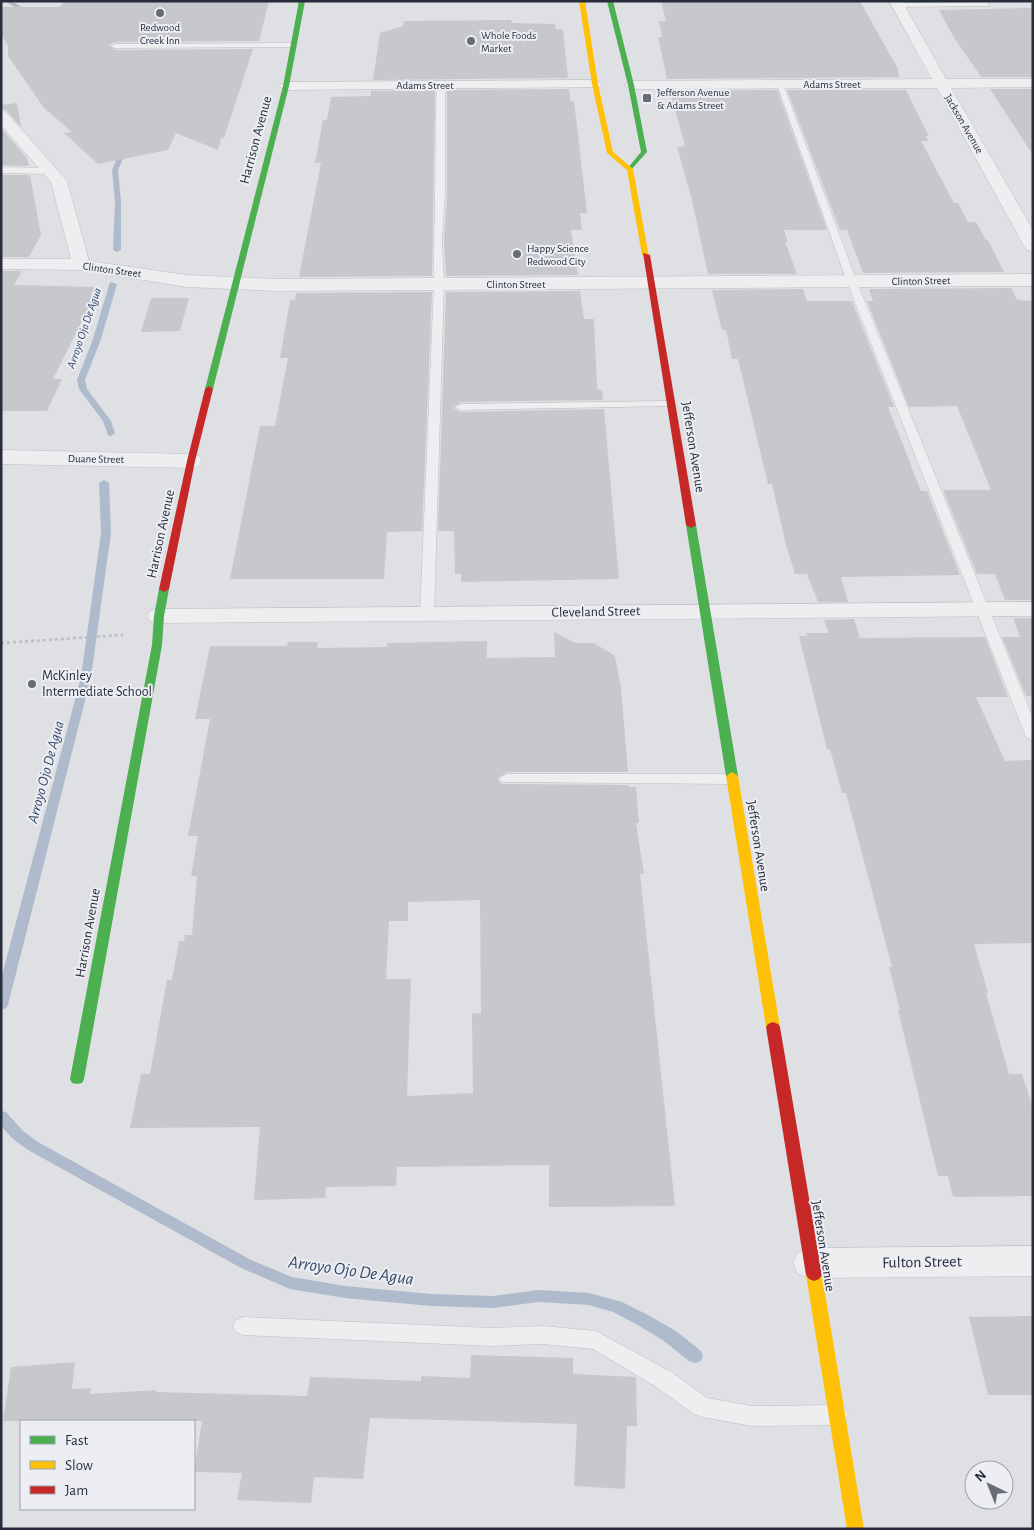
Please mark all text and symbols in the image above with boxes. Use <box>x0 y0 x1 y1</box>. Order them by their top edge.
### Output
marker: Redwood Creek Inn <box>154 7 166 19</box>
place label: Redwood Creek Inn <box>140 22 180 46</box>
place label: Whole Foods Market <box>481 30 536 54</box>
marker: Whole Foods Market <box>465 35 477 47</box>
street label: Adams Street <box>803 79 861 90</box>
street label: Adams Street <box>396 80 454 91</box>
place label: Jefferson Avenue & Adams Street <box>657 87 729 111</box>
marker: Jefferson Avenue & Adams Street <box>641 92 653 104</box>
street label: Jackson Avenue <box>943 92 985 156</box>
street label: Harrison Avenue <box>238 95 274 185</box>
place label: Happy Science Redwood City <box>527 243 589 267</box>
marker: Happy Science Redwood City <box>511 248 523 260</box>
street label: Clinton Street <box>82 260 142 280</box>
street label: Clinton Street <box>892 275 951 287</box>
street label: Clinton Street <box>487 279 546 290</box>
water label: Arroyo Ojo De Agua <box>64 286 104 371</box>
street label: Jefferson Avenue <box>679 400 707 494</box>
street label: Duane Street <box>68 453 125 465</box>
street label: Harrison Avenue <box>145 488 177 580</box>
street label: Cleveland Street <box>551 604 641 620</box>
place label: McKinley Intermediate School <box>42 669 152 699</box>
marker: McKinley Intermediate School <box>26 678 38 690</box>
water label: Arroyo Ojo De Agua <box>25 719 67 826</box>
street label: Jefferson Avenue <box>744 799 772 893</box>
street label: Harrison Avenue <box>73 887 103 979</box>
street label: Jefferson Avenue <box>809 1199 837 1293</box>
water label: Arroyo Ojo De Agua <box>286 1253 415 1289</box>
street label: Fulton Street <box>882 1253 962 1271</box>
legend <box>20 1420 195 1510</box>
text: Fast <box>65 1433 89 1448</box>
text: Slow <box>65 1458 93 1473</box>
north arrow <box>964 1460 1014 1510</box>
text: N <box>972 1468 989 1485</box>
text: Jam <box>65 1483 88 1498</box>

